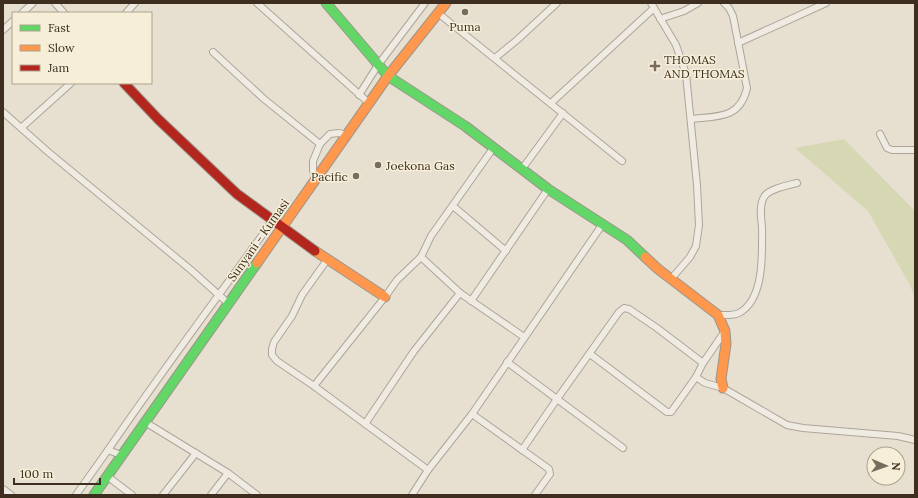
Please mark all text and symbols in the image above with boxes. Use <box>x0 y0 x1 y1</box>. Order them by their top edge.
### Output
marker: Puma <box>460 7 470 17</box>
legend <box>12 12 152 84</box>
place label: Puma <box>449 19 481 34</box>
text: Fast <box>48 20 71 35</box>
text: Slow <box>48 40 75 55</box>
place label: THOMAS AND THOMAS <box>663 52 745 81</box>
text: Jam <box>47 60 69 75</box>
marker: THOMAS AND THOMAS <box>649 60 661 72</box>
place label: Joekona Gas <box>385 158 455 173</box>
marker: Joekona Gas <box>373 160 383 170</box>
place label: Pacific <box>311 169 348 184</box>
marker: Pacific <box>351 171 361 181</box>
street label: Sunyani - Kumasi <box>224 196 292 284</box>
north arrow <box>866 446 906 486</box>
scale bar <box>14 460 100 486</box>
text: N <box>889 462 903 471</box>
text: 100 m <box>20 466 53 481</box>

